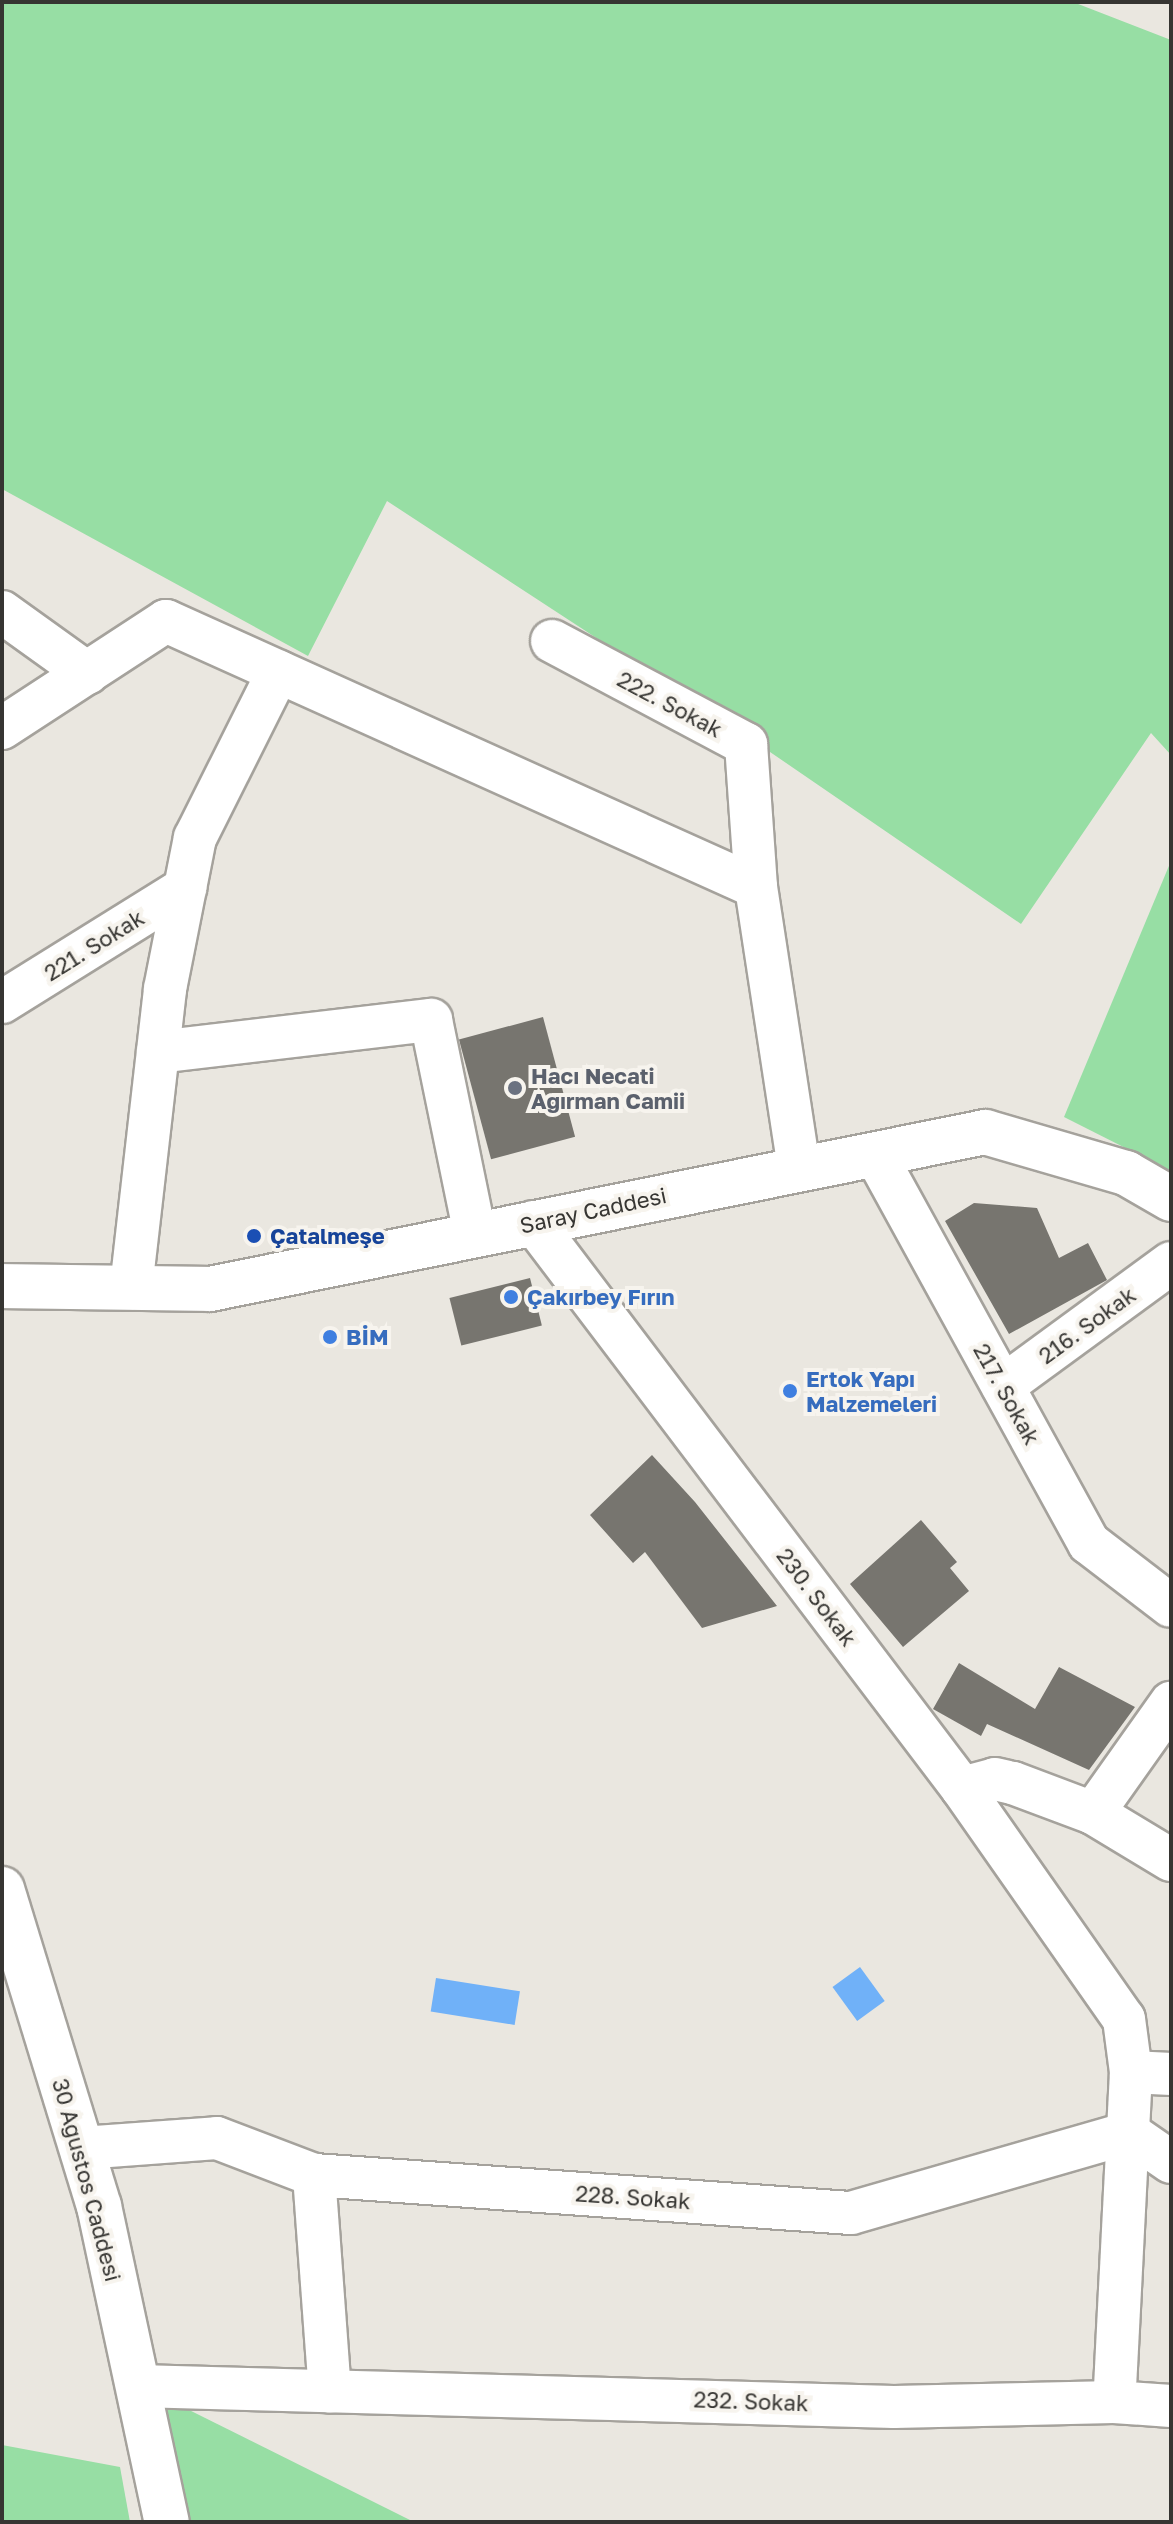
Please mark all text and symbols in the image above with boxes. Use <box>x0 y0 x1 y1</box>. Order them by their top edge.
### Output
street label: 222. Sokak <box>613 665 727 743</box>
street label: 221. Sokak <box>39 904 149 986</box>
place label: Hacı Necati Ağırman Camii <box>531 1062 685 1114</box>
marker: Hacı Necati Ağırman Camii <box>506 1079 524 1097</box>
street label: Saray Caddesi <box>517 1182 669 1238</box>
place label: Çatalmeşe <box>270 1223 385 1249</box>
marker: Çatalmeşe <box>245 1227 263 1245</box>
street label: 216. Sokak <box>1033 1281 1141 1369</box>
place label: Çakırbey Fırın <box>527 1284 675 1310</box>
marker: Çakırbey Fırın <box>502 1288 520 1306</box>
place label: BİM <box>346 1324 389 1350</box>
marker: BİM <box>321 1328 339 1346</box>
street label: 217. Sokak <box>968 1339 1046 1449</box>
place label: Ertok Yapı Malzemeleri <box>806 1365 937 1416</box>
marker: Ertok Yapı Malzemeleri <box>781 1382 799 1400</box>
street label: 230. Sokak <box>772 1543 862 1651</box>
street label: 30 Ağustos Caddesi <box>47 2076 127 2284</box>
street label: 228. Sokak <box>575 2180 691 2214</box>
street label: 232. Sokak <box>693 2386 809 2416</box>

